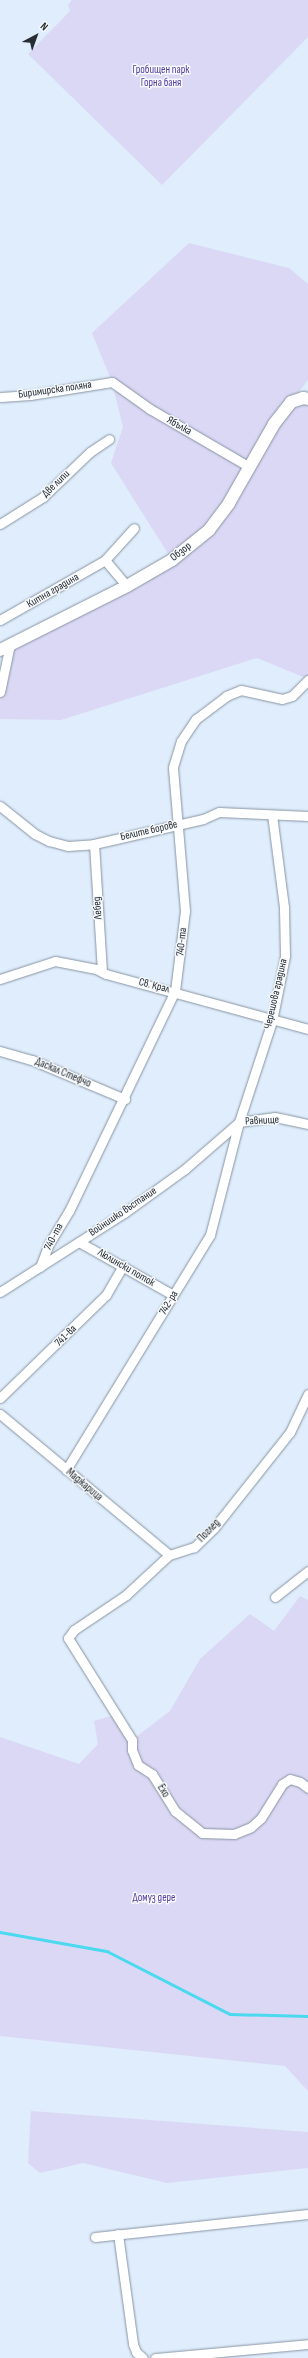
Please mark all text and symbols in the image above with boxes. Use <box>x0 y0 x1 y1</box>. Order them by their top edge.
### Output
north arrow <box>16 16 56 56</box>
text: N <box>38 20 51 33</box>
park label: Гробищен парк Горна баня <box>133 64 189 90</box>
street label: Биримирска поляна <box>17 378 93 402</box>
street label: Ябълка <box>164 414 194 438</box>
street label: Две липи <box>39 468 73 500</box>
street label: Обзор <box>168 540 194 564</box>
street label: Китна градина <box>25 571 81 611</box>
street label: Белите борове <box>119 818 179 844</box>
street label: Лебед <box>91 896 105 920</box>
street label: 740-та <box>174 927 190 957</box>
street label: Черешова градина <box>262 958 290 1030</box>
street label: Св. Крал <box>137 976 171 996</box>
street label: Даскал Стефчо <box>33 1055 93 1091</box>
street label: Равнище <box>245 1114 279 1128</box>
street label: Войнишко въстание <box>87 1184 159 1240</box>
street label: 740-та <box>41 1221 67 1253</box>
street label: Люлински поток <box>95 1246 157 1290</box>
street label: 742-ра <box>157 1289 181 1317</box>
street label: 741-ва <box>52 1323 80 1349</box>
street label: Маджарица <box>63 1466 105 1504</box>
street label: Поглед <box>195 1517 223 1545</box>
street label: Ехо <box>154 1782 172 1800</box>
park label: Домуз дере <box>132 1891 176 1905</box>

